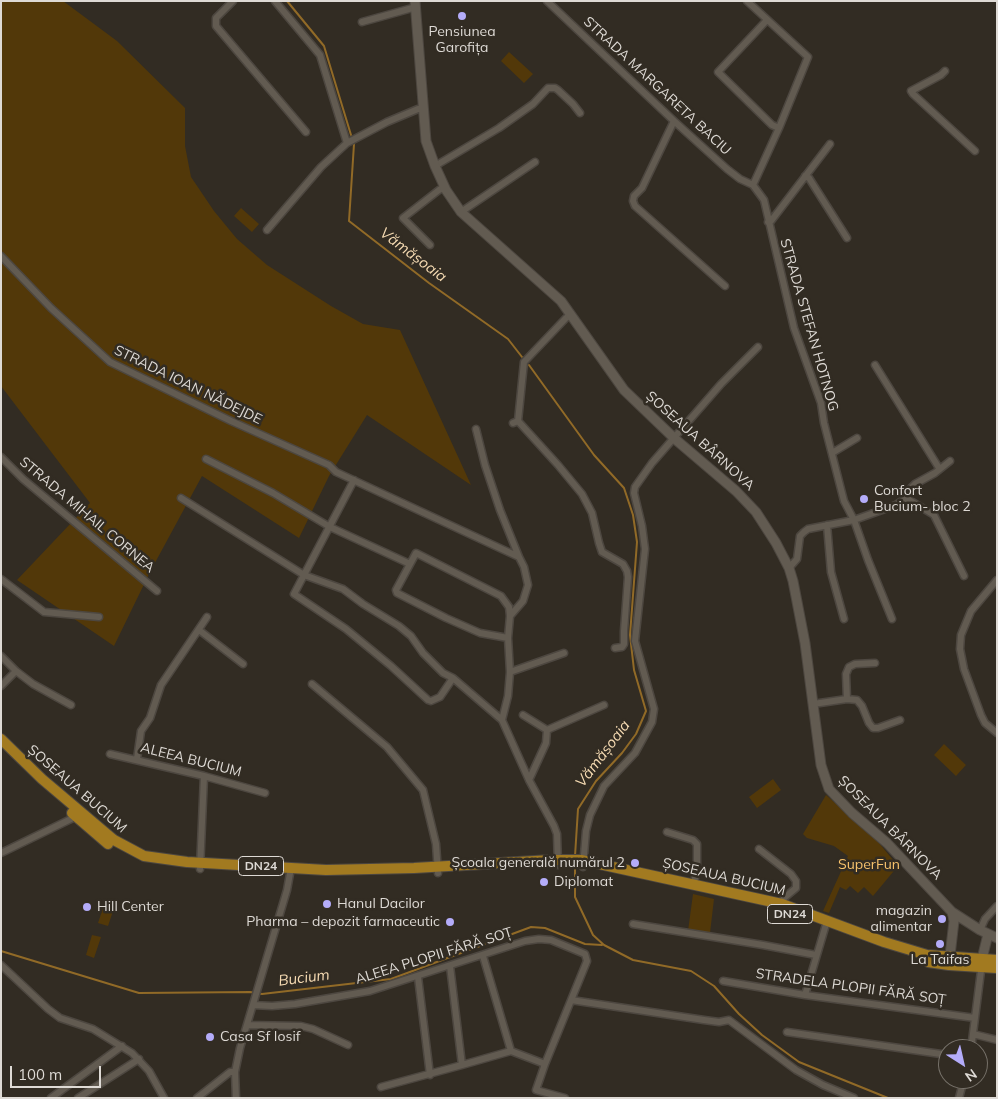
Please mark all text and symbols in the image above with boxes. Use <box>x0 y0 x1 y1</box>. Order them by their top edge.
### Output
marker: Pensiunea Garofița <box>456 10 468 22</box>
street label: STRADA MARGARETA BACIU <box>580 13 734 159</box>
place label: Pensiunea Garofița <box>428 24 496 56</box>
water label: Vămășoaia <box>376 224 450 286</box>
street label: STRADA STEFAN HOTNOG <box>776 237 842 413</box>
street label: STRADA IOAN NĂDEJDE <box>111 342 265 428</box>
street label: ȘOSEAUA BÂRNOVA <box>642 388 758 494</box>
street label: STRADA MIHAIL CORNEA <box>16 454 158 576</box>
place label: Confort Bucium- bloc 2 <box>874 483 971 516</box>
marker: Confort Bucium- bloc 2 <box>858 493 870 505</box>
water label: Vămășoaia <box>572 717 634 791</box>
street label: ALEEA BUCIUM <box>139 739 243 781</box>
street label: ȘOSEAUA BUCIUM <box>24 741 130 837</box>
street label: ȘOSEAUA BÂRNOVA <box>834 772 946 884</box>
place label: Școala generală numărul 2 <box>452 855 625 871</box>
street label: ȘOSEAUA BUCIUM <box>661 855 787 899</box>
road number: DN24 <box>238 856 284 876</box>
marker: Școala generală numărul 2 <box>629 857 641 869</box>
park label: SuperFun <box>838 857 900 873</box>
place label: Diplomat <box>554 874 613 890</box>
marker: Diplomat <box>538 876 550 888</box>
place label: Hanul Dacilor <box>337 896 425 912</box>
marker: Hanul Dacilor <box>321 898 333 910</box>
place label: Hill Center <box>97 899 164 915</box>
marker: Hill Center <box>81 901 93 913</box>
place label: magazin alimentar <box>870 903 932 936</box>
road number: DN24 <box>768 904 812 924</box>
marker: magazin alimentar <box>936 913 948 925</box>
place label: Pharma – depozit farmaceutic <box>246 914 440 930</box>
marker: Pharma – depozit farmaceutic <box>444 916 456 928</box>
street label: ALEEA PLOPII FĂRĂ SOȚ <box>353 924 515 988</box>
marker: La Taifas <box>934 938 946 950</box>
place label: La Taifas <box>911 952 969 968</box>
street label: STRADELA PLOPII FĂRĂ SOȚ <box>755 965 947 1009</box>
water label: Bucium <box>277 966 331 990</box>
place label: Casa Sf Iosif <box>220 1029 300 1045</box>
marker: Casa Sf Iosif <box>204 1031 216 1043</box>
north arrow <box>938 1039 988 1089</box>
scale bar <box>12 1056 104 1088</box>
text: 100 m <box>18 1065 62 1084</box>
text: N <box>962 1065 981 1086</box>

